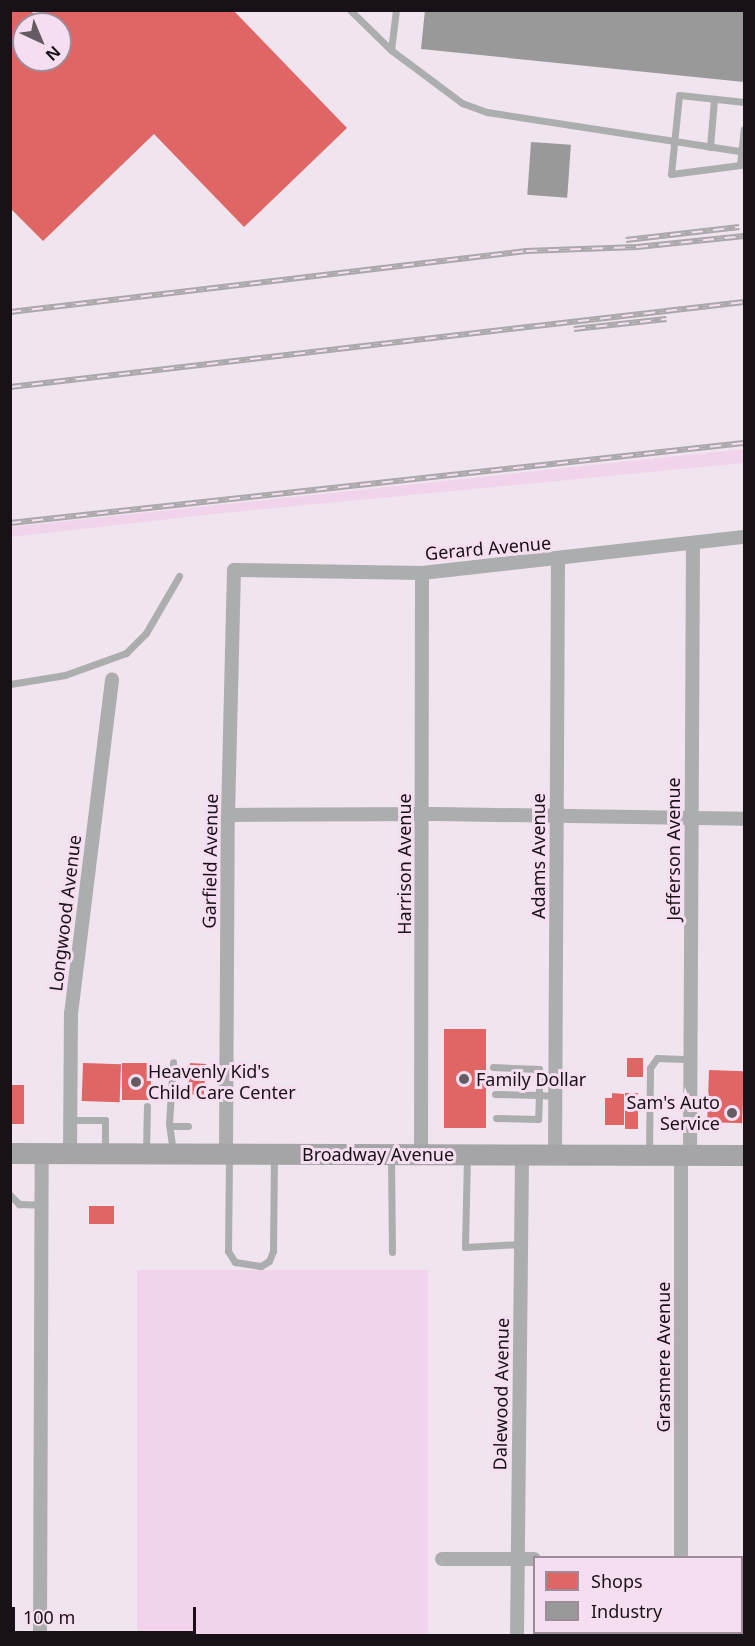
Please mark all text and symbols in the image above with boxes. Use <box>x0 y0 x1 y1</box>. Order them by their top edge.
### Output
north arrow <box>12 12 72 72</box>
text: N <box>41 41 65 66</box>
street label: Gerard Avenue <box>424 532 552 564</box>
street label: Jefferson Avenue <box>662 777 684 921</box>
street label: Garfield Avenue <box>198 793 222 929</box>
street label: Harrison Avenue <box>393 793 415 935</box>
street label: Adams Avenue <box>527 793 549 919</box>
street label: Longwood Avenue <box>45 834 85 992</box>
place label: Heavenly Kid's Child Care Center <box>148 1061 296 1104</box>
place label: Family Dollar <box>476 1068 586 1090</box>
marker: Family Dollar <box>457 1072 471 1086</box>
marker: Heavenly Kid's Child Care Center <box>129 1075 143 1089</box>
place label: Sam's Auto Service <box>627 1092 720 1134</box>
marker: Sam's Auto Service <box>725 1106 739 1120</box>
street label: Broadway Avenue <box>302 1143 454 1165</box>
street label: Grasmere Avenue <box>652 1282 674 1432</box>
street label: Dalewood Avenue <box>489 1318 513 1470</box>
legend <box>533 1556 743 1634</box>
text: Shops <box>591 1569 643 1593</box>
scale bar <box>15 1595 200 1633</box>
text: Industry <box>591 1599 662 1623</box>
text: 100 m <box>23 1605 75 1629</box>

